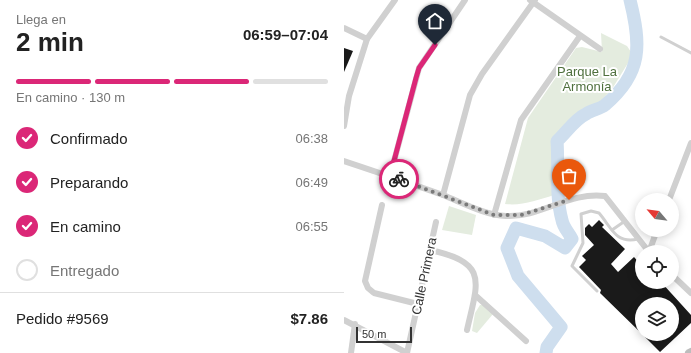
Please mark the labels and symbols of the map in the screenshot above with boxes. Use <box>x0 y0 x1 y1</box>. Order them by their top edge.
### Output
pin <box>418 4 452 45</box>
park label: Parque La Armonía <box>557 64 618 94</box>
courier <box>379 159 419 199</box>
pin <box>552 159 586 200</box>
north arrow <box>635 193 679 237</box>
street label: Calle Primera <box>408 235 440 316</box>
scale bar <box>356 325 412 344</box>

